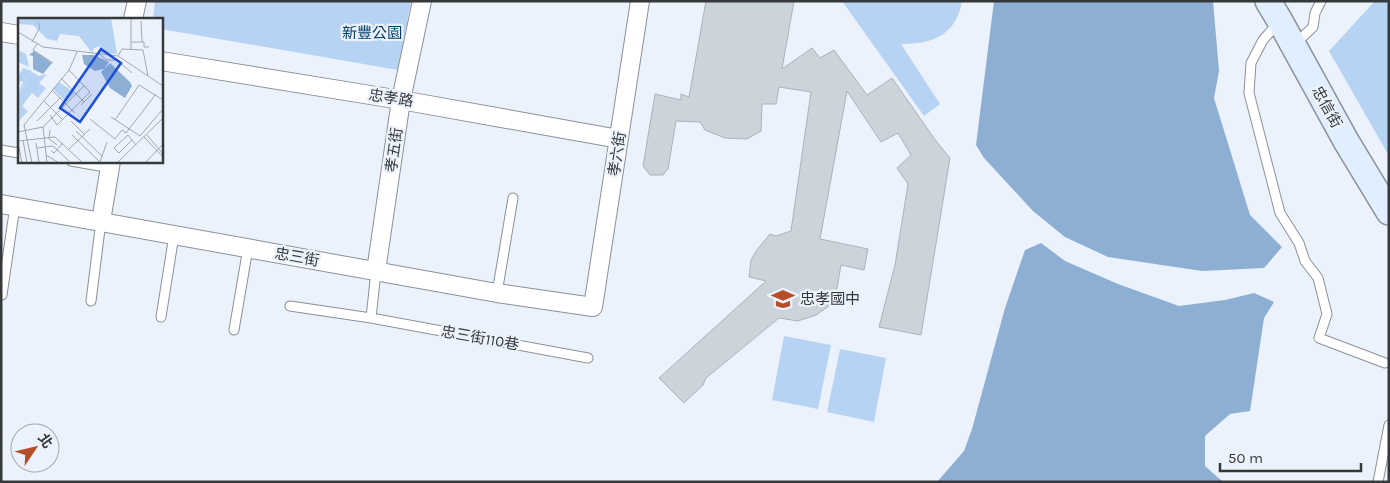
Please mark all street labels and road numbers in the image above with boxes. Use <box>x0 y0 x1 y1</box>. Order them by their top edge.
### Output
street label: 忠信街 <box>1308 83 1346 131</box>
street label: 忠孝路 <box>367 86 415 110</box>
street label: 孝五街 <box>382 126 406 174</box>
street label: 孝六街 <box>605 130 629 178</box>
street label: 忠三街 <box>273 244 321 270</box>
street label: 忠三街110巷 <box>440 322 520 354</box>

